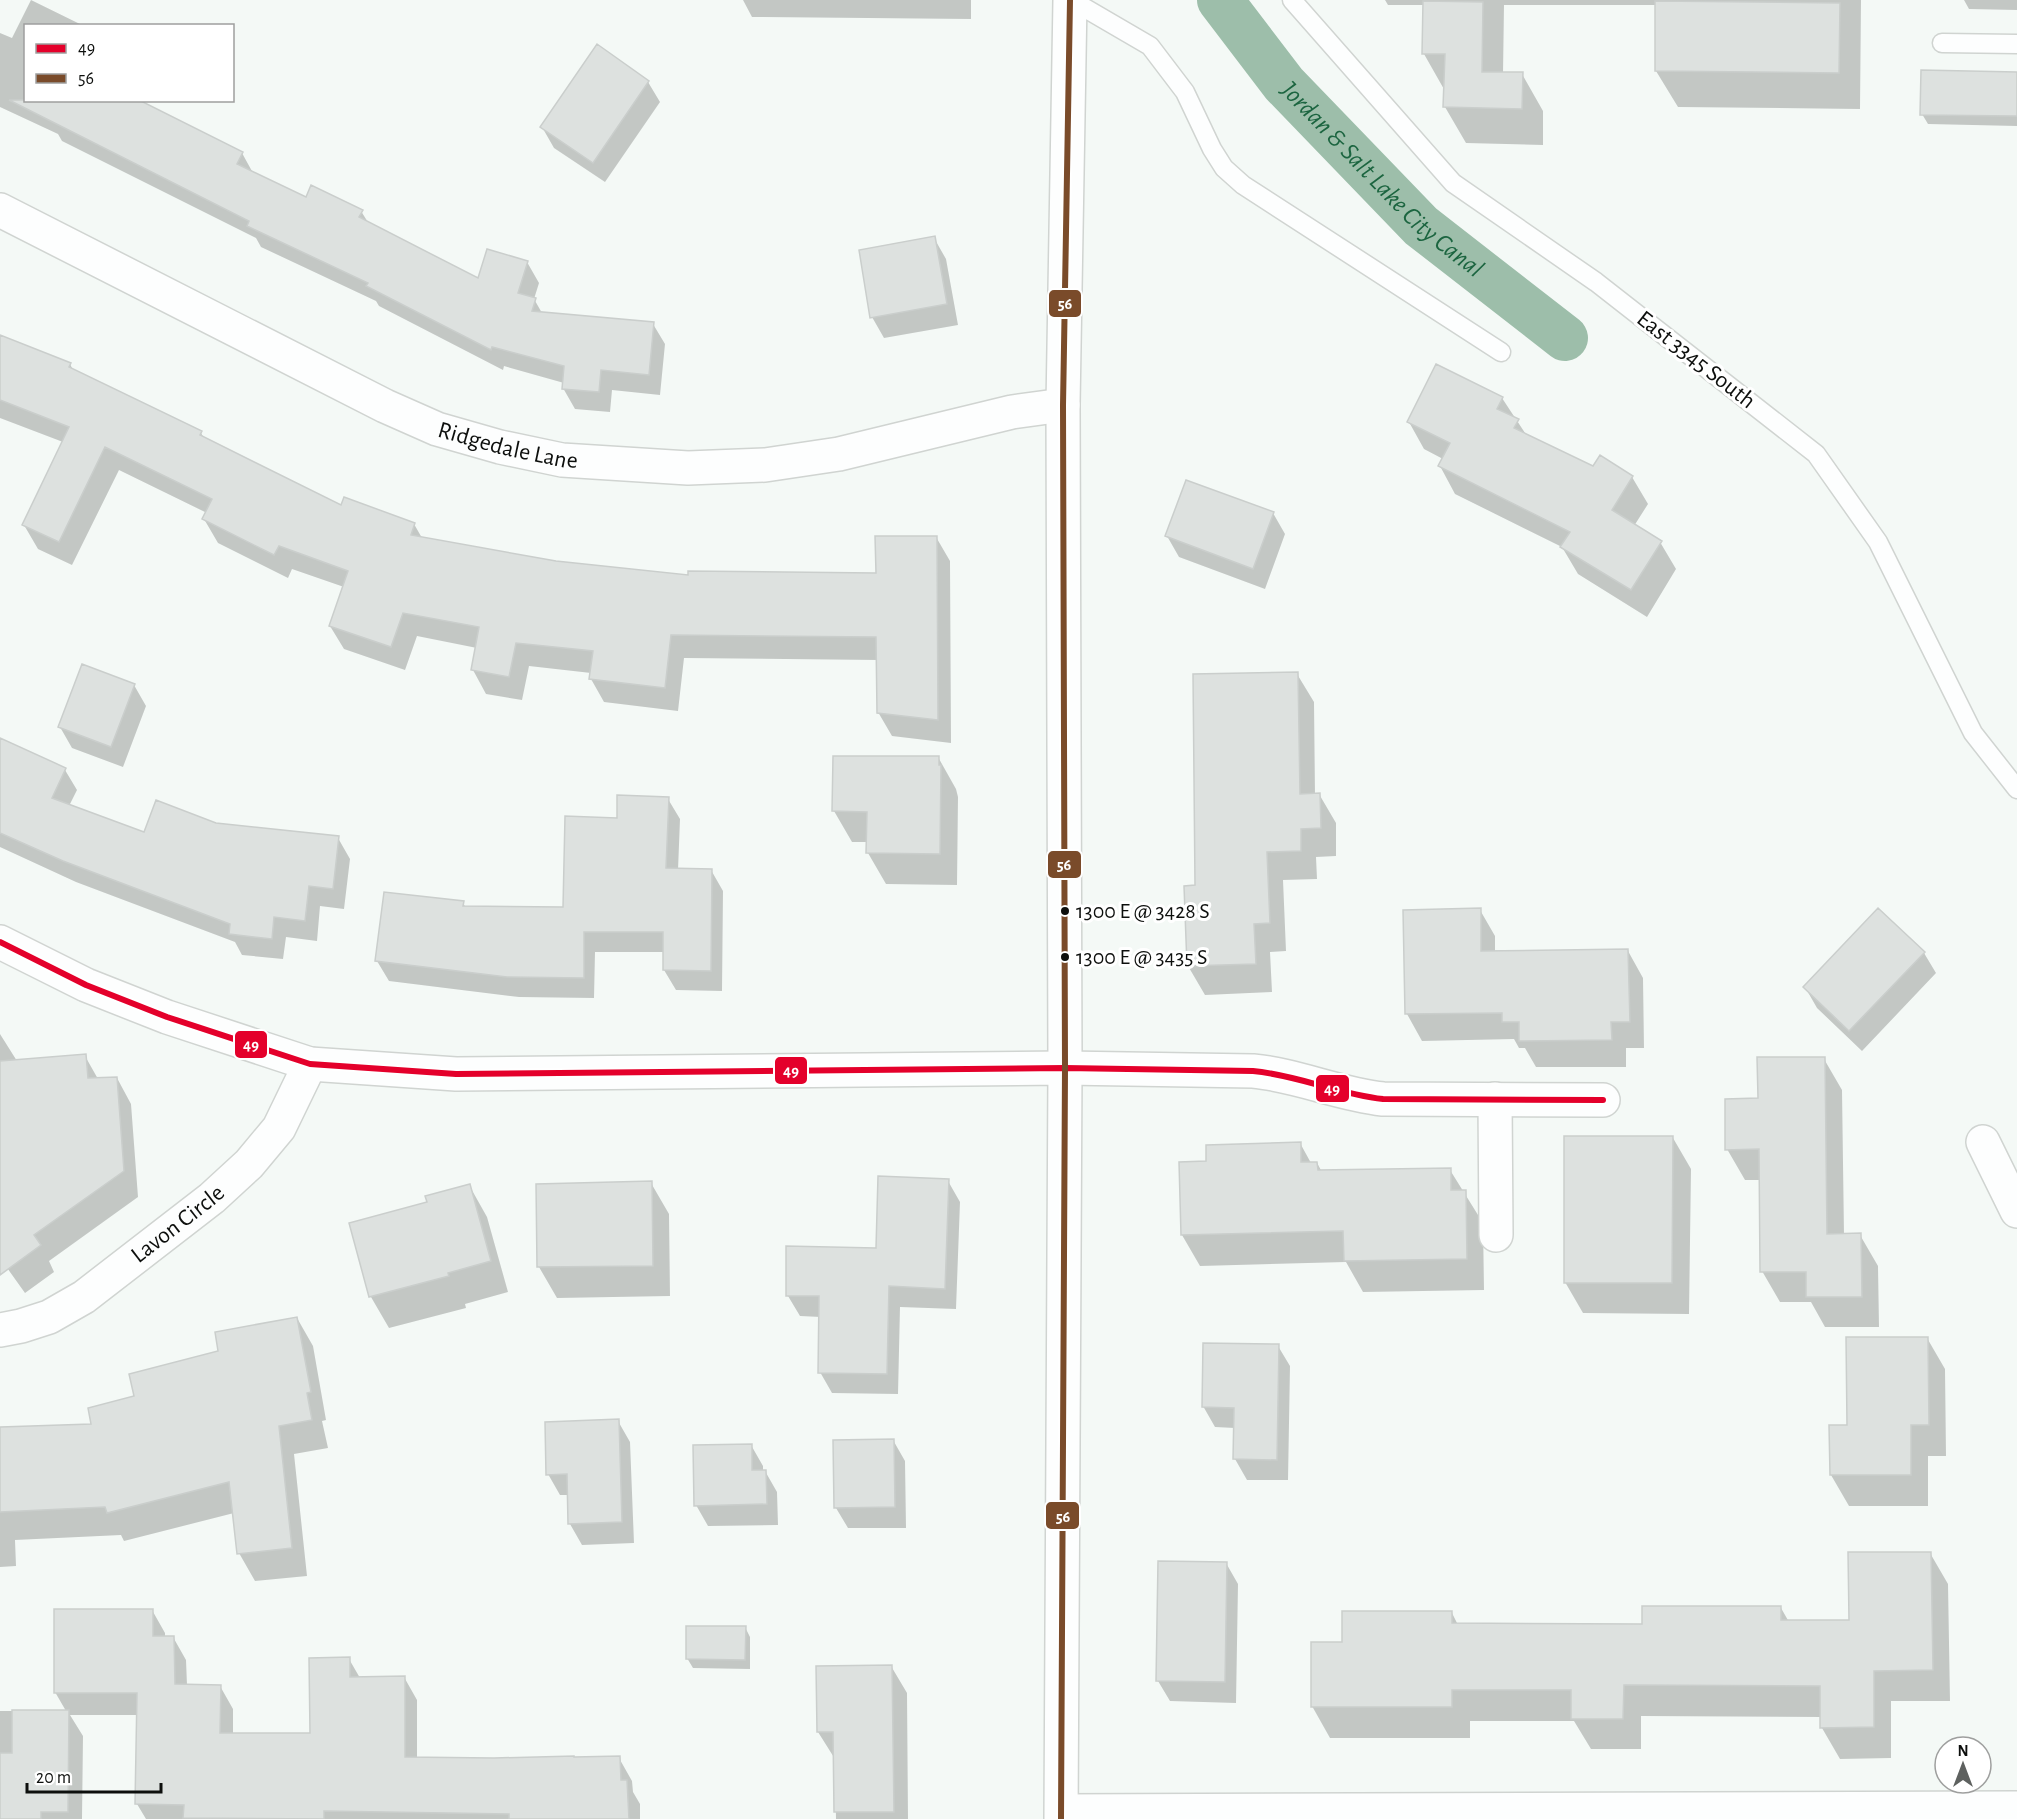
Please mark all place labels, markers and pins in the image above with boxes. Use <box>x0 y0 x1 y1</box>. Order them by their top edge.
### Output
place label: 1300 E @ 3428 S <box>1076 900 1210 922</box>
marker: 1300 E @ 3428 S <box>1059 905 1071 917</box>
place label: 1300 E @ 3435 S <box>1076 946 1207 968</box>
marker: 1300 E @ 3435 S <box>1059 951 1071 963</box>

